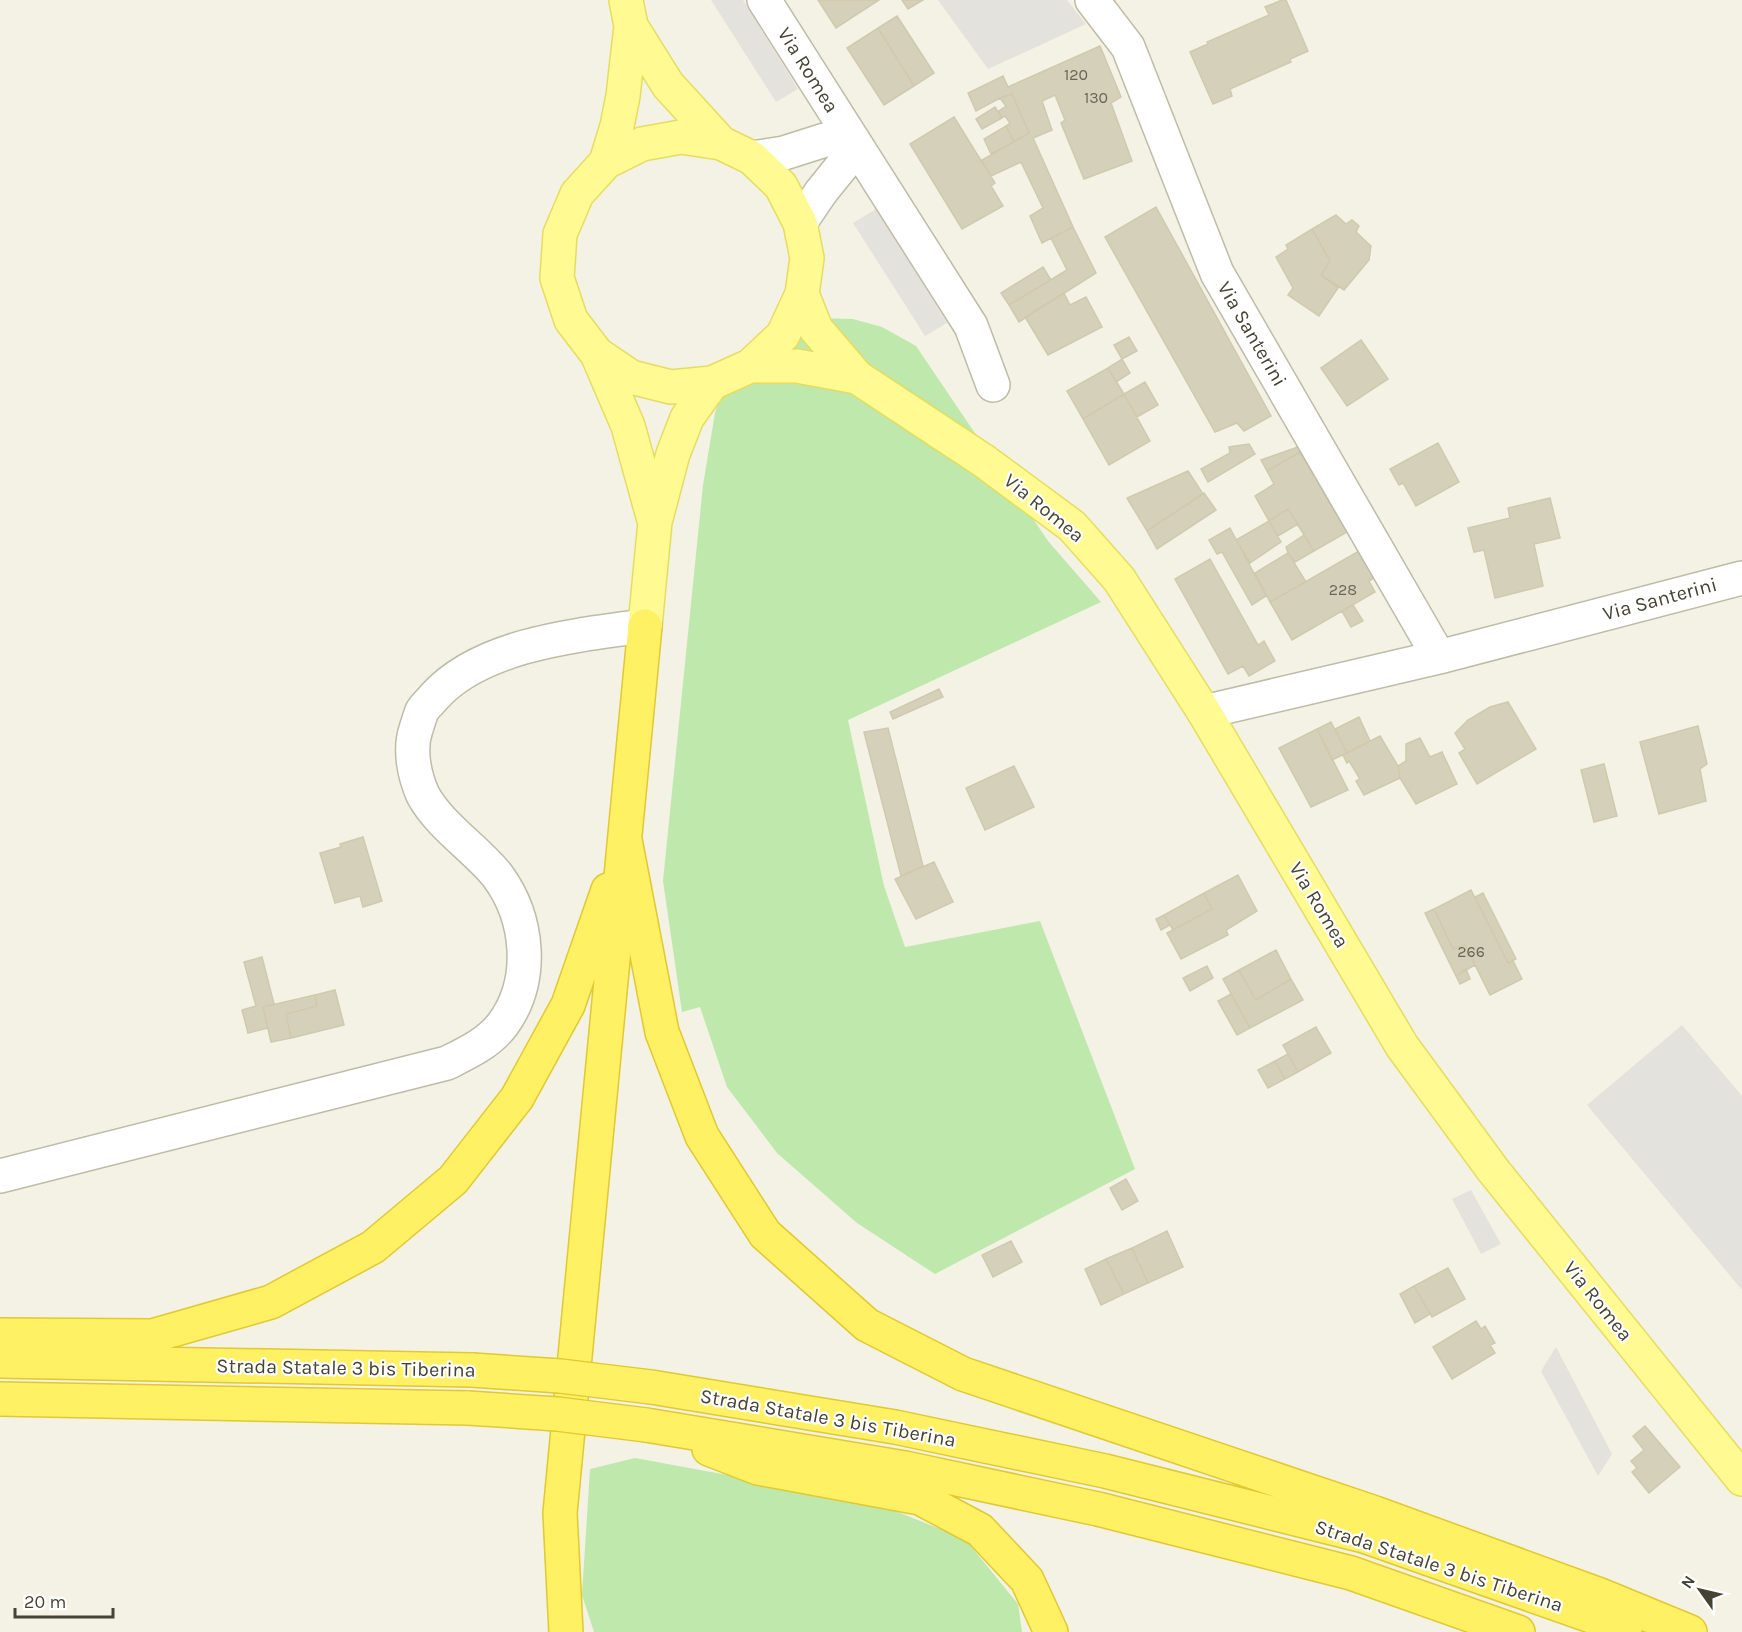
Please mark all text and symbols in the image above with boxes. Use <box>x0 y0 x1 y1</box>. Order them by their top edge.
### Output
street label: Via Romea <box>773 23 843 117</box>
house number: 120 <box>1064 65 1088 84</box>
house number: 130 <box>1084 88 1108 107</box>
street label: Via Santerini <box>1213 278 1291 390</box>
street label: Via Romea <box>999 469 1089 547</box>
street label: Via Santerini <box>1600 573 1720 625</box>
house number: 228 <box>1329 580 1357 599</box>
street label: Via Romea <box>1284 858 1354 952</box>
house number: 266 <box>1457 942 1485 961</box>
street label: Via Romea <box>1559 1256 1637 1346</box>
street label: Strada Statale 3 bis Tiberina <box>216 1354 476 1382</box>
street label: Strada Statale 3 bis Tiberina <box>698 1384 958 1452</box>
street label: Strada Statale 3 bis Tiberina <box>1312 1515 1566 1617</box>
north arrow <box>1670 1560 1730 1620</box>
text: N <box>1677 1572 1699 1592</box>
scale bar <box>15 1581 112 1619</box>
text: 20 m <box>24 1591 66 1613</box>

